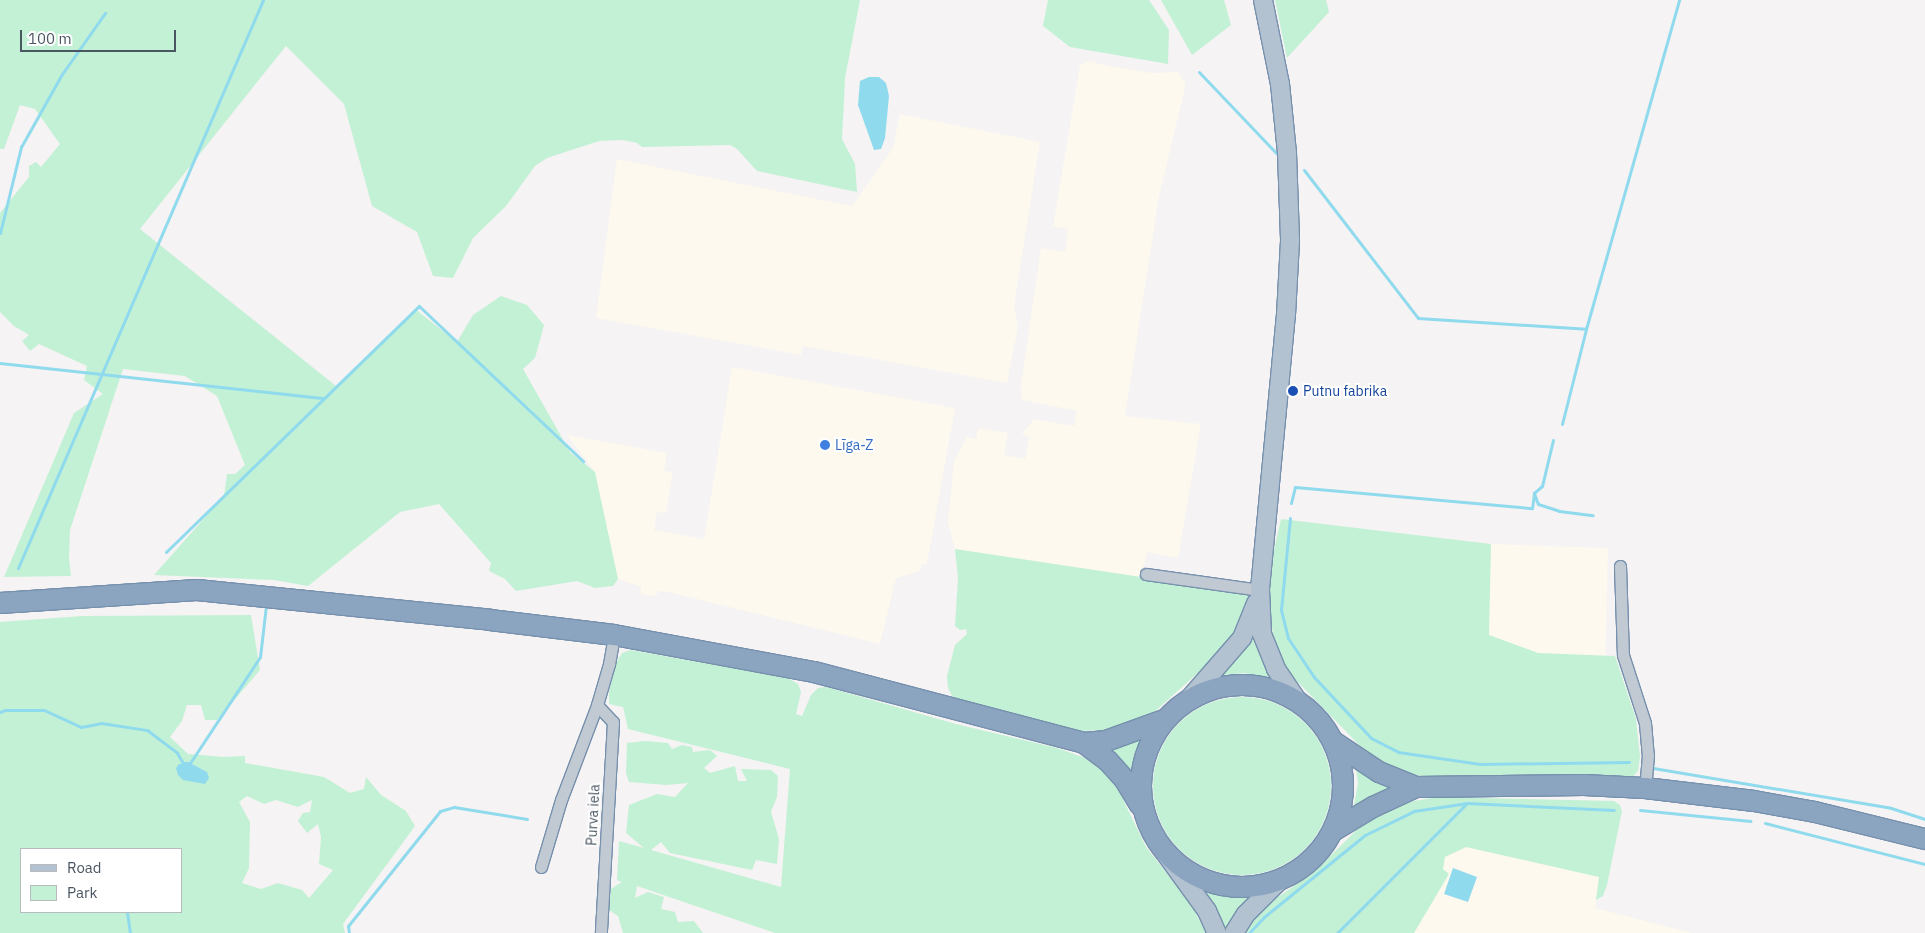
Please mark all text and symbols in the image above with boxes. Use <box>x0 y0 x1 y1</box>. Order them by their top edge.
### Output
scale bar <box>22 20 179 52</box>
text: 100 m <box>28 29 72 48</box>
place label: Putnu fabrika <box>1303 383 1387 399</box>
marker: Putnu fabrika <box>1287 385 1299 397</box>
place label: Līga-Z <box>835 437 873 453</box>
marker: Līga-Z <box>819 439 831 451</box>
street label: Purva iela <box>583 784 603 846</box>
legend <box>20 848 182 913</box>
text: Road <box>67 858 102 877</box>
text: Park <box>67 883 97 902</box>

